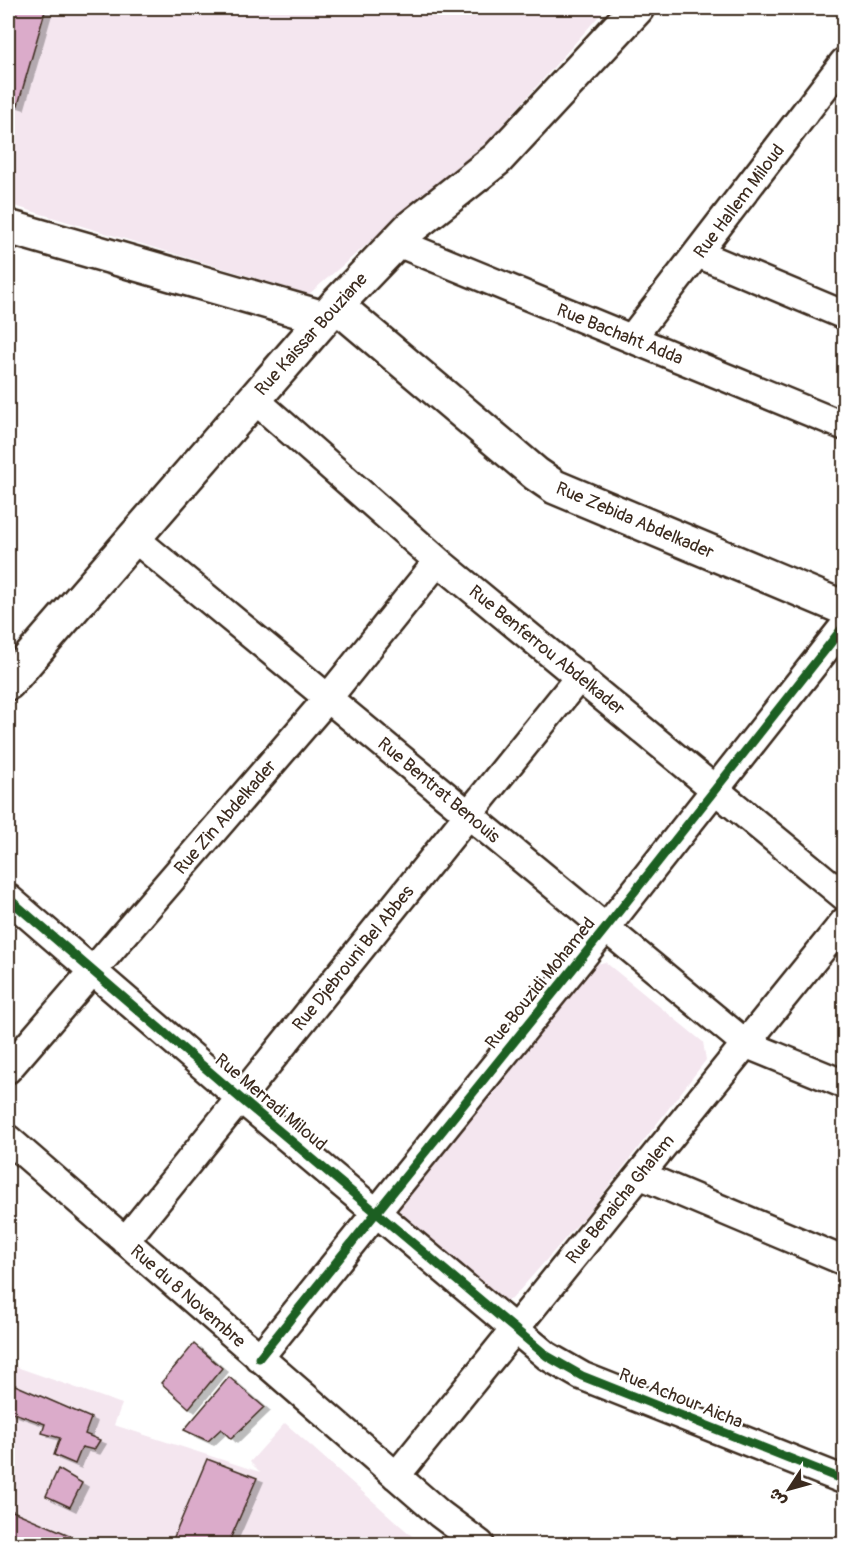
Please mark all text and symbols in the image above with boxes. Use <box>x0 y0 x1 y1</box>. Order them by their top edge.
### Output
street label: Rue Hallem Miloud <box>689 140 790 263</box>
street label: Rue Kaissar Bouziane <box>250 268 373 401</box>
street label: Rue Bachaht Adda <box>553 299 686 370</box>
street label: Rue Zebida Abdelkader <box>552 477 718 564</box>
street label: Rue Benferrou Abdelkader <box>464 580 630 721</box>
street label: Rue Bentrat Benouis <box>373 732 505 848</box>
street label: Rue Zin Abdelkader <box>169 755 282 879</box>
street label: Rue Djebrouni Bel Abbes <box>287 881 419 1036</box>
street label: Rue Bouzidi Mohamed <box>480 913 601 1054</box>
street label: Rue Merradi Miloud <box>210 1049 331 1156</box>
street label: Rue Benaicha Ghalem <box>561 1130 680 1269</box>
street label: Rue du 8 Novembre <box>125 1240 250 1353</box>
street label: Rue Achour Aicha <box>616 1363 746 1434</box>
north arrow <box>759 1459 819 1519</box>
text: ش <box>764 1484 791 1510</box>

